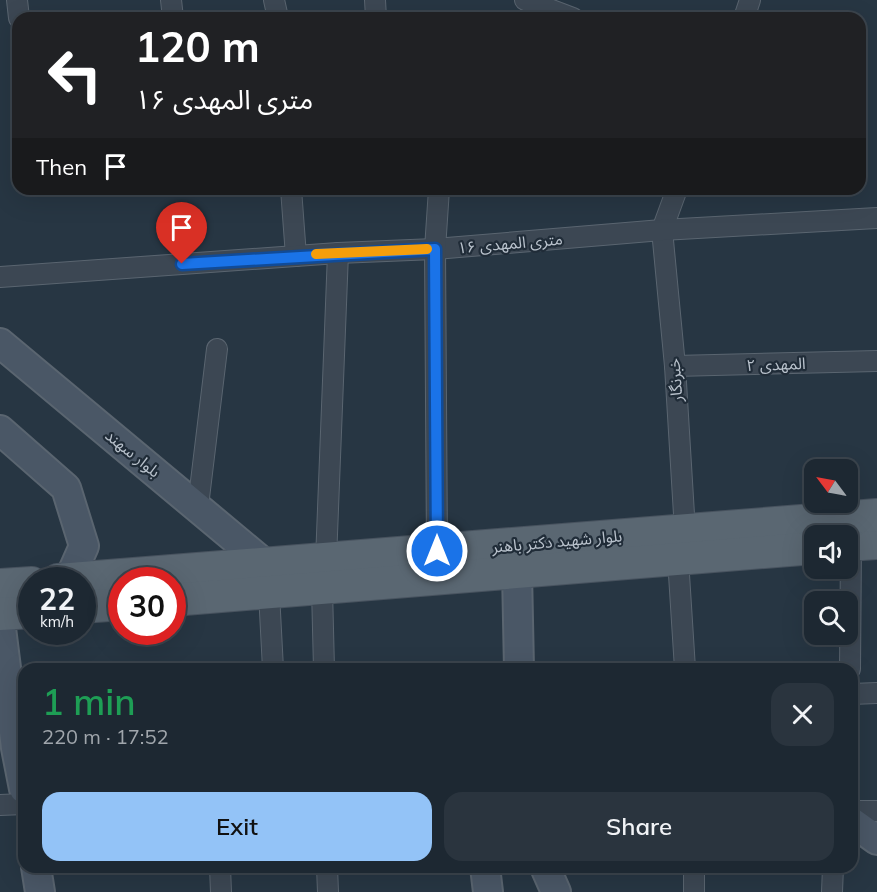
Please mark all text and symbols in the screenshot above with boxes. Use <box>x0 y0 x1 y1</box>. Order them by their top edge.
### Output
text: 120 m <box>135 20 260 73</box>
icon: left <box>36 36 114 114</box>
text: ۱۶ متری المهدی <box>135 82 313 116</box>
icon: arrive <box>99 150 132 183</box>
text: Then <box>36 153 87 181</box>
pin <box>156 202 207 264</box>
icon: arrive <box>165 211 198 244</box>
street label: ۱۶ متری المهدی <box>457 228 563 258</box>
street label: المهدی ۲ <box>746 353 806 375</box>
street label: خبرنگار <box>663 357 687 404</box>
street label: بلوار سهند <box>101 425 165 481</box>
north arrow <box>804 459 858 513</box>
map controls <box>804 459 858 645</box>
position arrow <box>405 519 469 583</box>
street label: بلوار شهید دکتر باهنر <box>490 525 623 557</box>
button: sound <box>804 525 858 579</box>
speed limit sign: 30 <box>108 567 186 645</box>
text: 22 <box>39 580 75 618</box>
button: search <box>804 591 858 645</box>
text: km/h <box>40 612 74 631</box>
text: 1 min <box>42 679 136 724</box>
button: close <box>771 683 834 746</box>
text: 220 m · 17:52 <box>42 724 168 749</box>
button: Exit <box>42 792 432 861</box>
button: Share <box>444 792 834 861</box>

